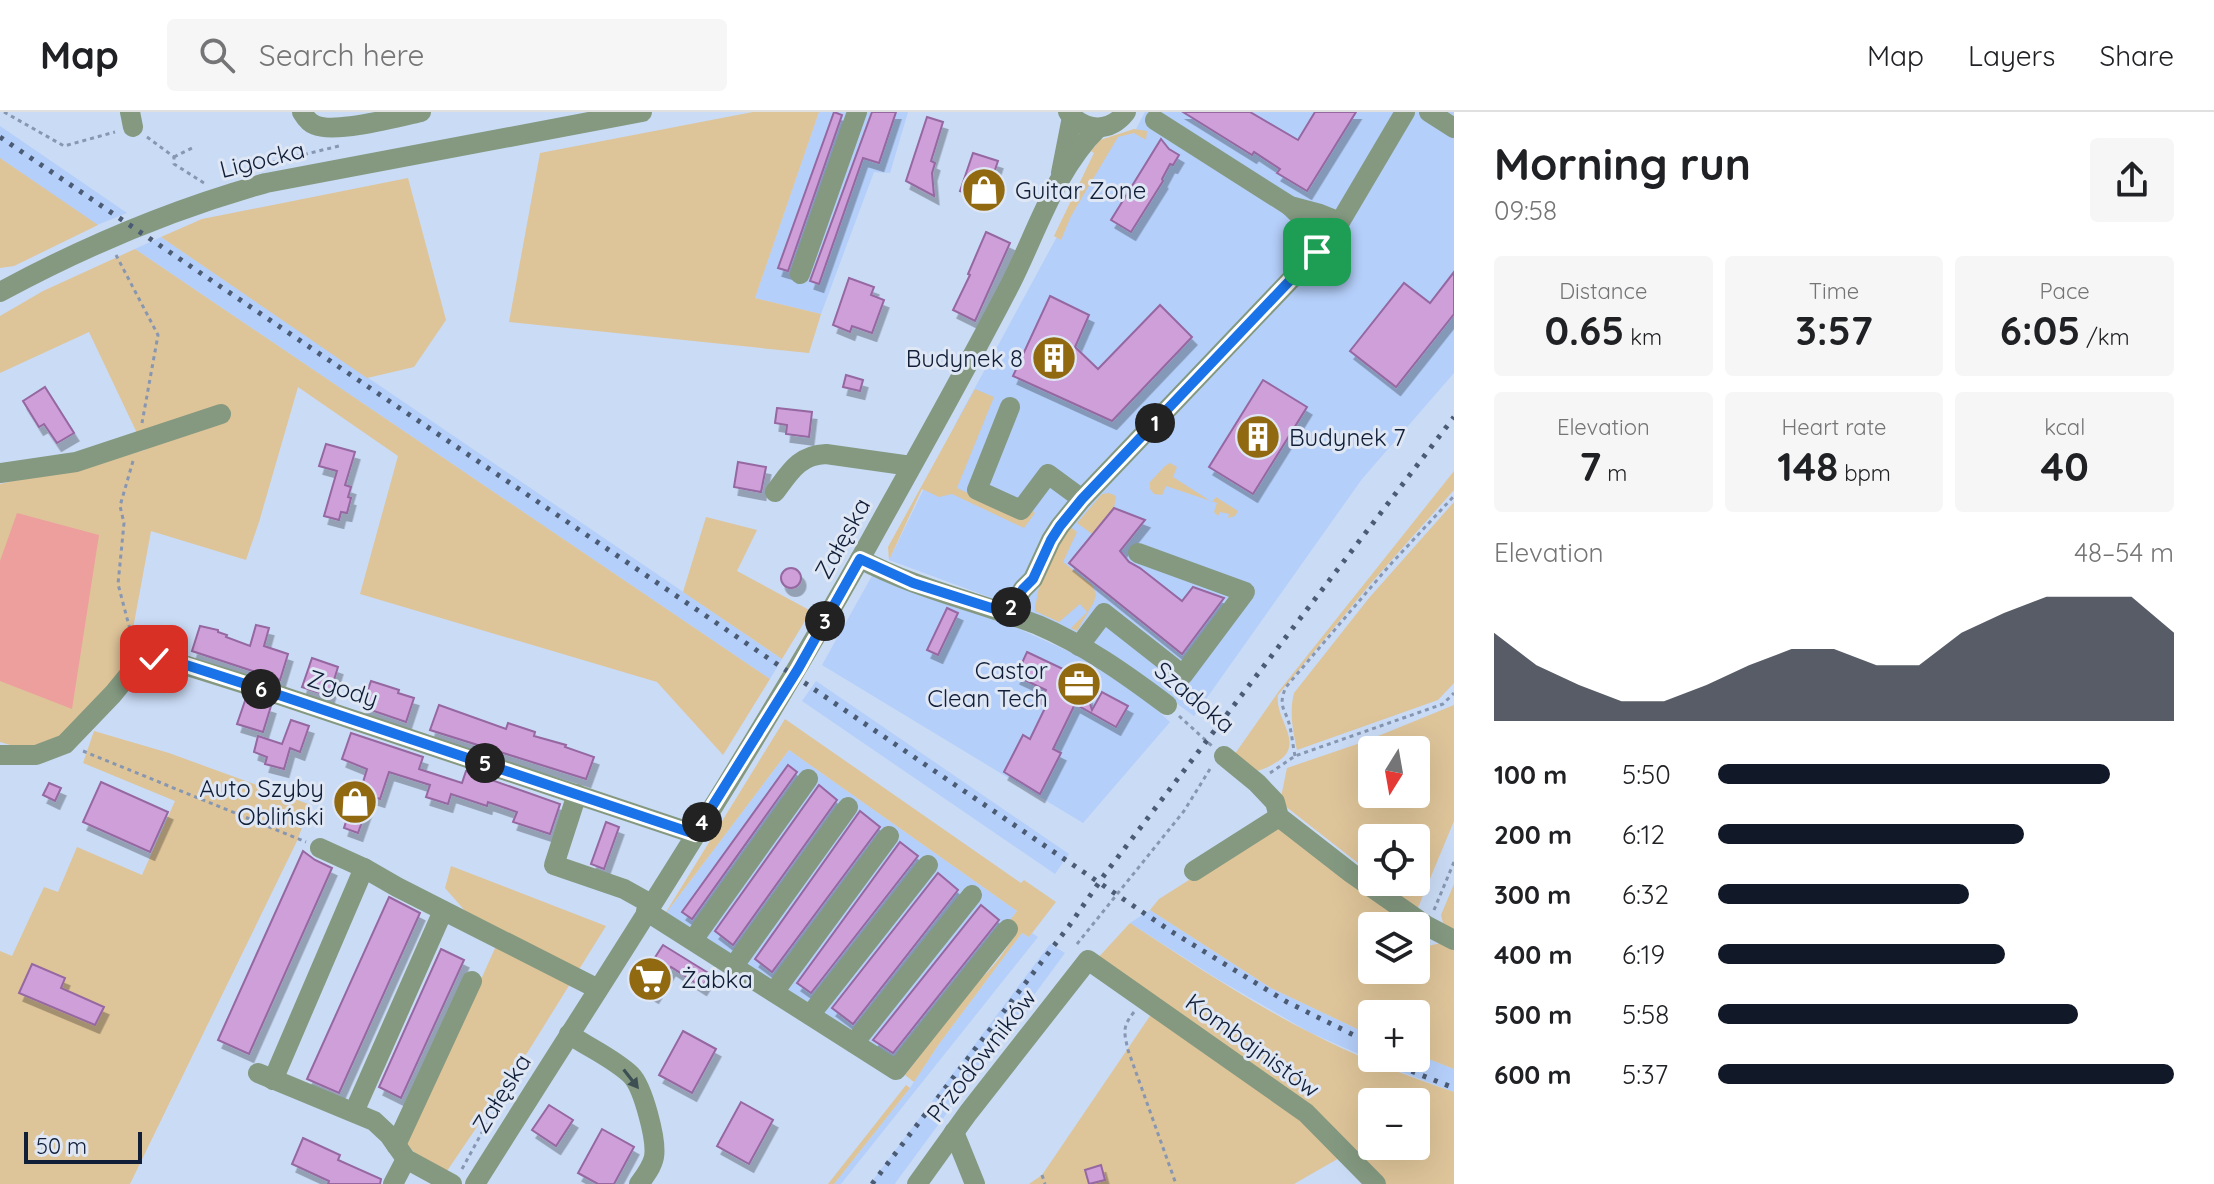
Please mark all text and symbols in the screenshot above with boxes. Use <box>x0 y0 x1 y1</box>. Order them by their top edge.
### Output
search box <box>167 19 727 91</box>
text: Map <box>40 31 119 79</box>
icon: search <box>195 33 239 77</box>
text: Search here <box>259 36 424 74</box>
text: Map <box>1867 38 1924 73</box>
text: Layers <box>1968 38 2055 73</box>
text: Share <box>2099 38 2174 73</box>
street label: Ligocka <box>216 134 308 184</box>
text: Morning run <box>1494 136 1751 191</box>
button: share <box>2090 138 2174 222</box>
shop icon: Guitar Zone <box>960 166 1008 214</box>
place label: Guitar Zone <box>1015 175 1146 205</box>
text: 09:58 <box>1494 194 1557 227</box>
pin <box>1283 218 1351 286</box>
icon: arrive <box>1295 230 1339 274</box>
text: Distance <box>1559 277 1647 305</box>
text: Time <box>1809 277 1859 305</box>
text: Pace <box>2040 277 2090 305</box>
text: 0.65 <box>1545 305 1624 355</box>
text: 3:57 <box>1795 305 1873 355</box>
text: 6:05 <box>2000 305 2080 355</box>
text: km <box>1624 323 1662 351</box>
text: /km <box>2080 323 2130 351</box>
building icon: Budynek 8 <box>1030 334 1078 382</box>
place label: Budynek 8 <box>906 343 1023 373</box>
pin: 1 <box>1135 403 1175 443</box>
text: 1 <box>1151 409 1159 437</box>
building icon: Budynek 7 <box>1234 413 1282 461</box>
text: Elevation <box>1557 413 1650 441</box>
text: Heart rate <box>1782 413 1886 441</box>
text: kcal <box>2044 413 2085 441</box>
place label: Budynek 7 <box>1289 422 1406 452</box>
text: 7 <box>1579 441 1601 491</box>
text: 148 <box>1777 441 1838 491</box>
text: 40 <box>2041 441 2089 491</box>
text: m <box>1601 459 1627 487</box>
text: bpm <box>1838 459 1891 487</box>
street label: Załęska <box>808 492 876 584</box>
text: Elevation <box>1494 536 1604 569</box>
text: 48–54 m <box>2074 536 2174 569</box>
pin: 2 <box>991 587 1031 627</box>
text: 2 <box>1005 593 1017 621</box>
pin: 3 <box>805 601 845 641</box>
text: 3 <box>819 607 831 635</box>
pin <box>120 625 188 693</box>
icon: check <box>132 637 176 681</box>
place label: Castor Clean Tech <box>927 655 1048 713</box>
street label: Szadoka <box>1149 655 1241 739</box>
office icon: Castor Clean Tech <box>1055 660 1103 708</box>
street label: Zgody <box>304 663 382 713</box>
pin: 6 <box>241 669 281 709</box>
text: 6 <box>255 675 267 703</box>
north arrow <box>1358 736 1430 808</box>
map controls <box>1358 736 1430 1160</box>
pin: 5 <box>465 743 505 783</box>
text: 5 <box>479 749 491 777</box>
text: 100 m <box>1494 758 1567 791</box>
text: 5:50 <box>1622 758 1671 791</box>
place label: Auto Szyby Obliński <box>199 773 324 831</box>
shop icon: Auto Szyby Obliński <box>331 778 379 826</box>
pin: 4 <box>682 802 722 842</box>
text: 4 <box>696 808 708 836</box>
text: 200 m <box>1494 818 1572 851</box>
text: 6:12 <box>1622 818 1665 851</box>
button: locate <box>1358 824 1430 896</box>
text: 300 m <box>1494 878 1571 911</box>
text: 6:32 <box>1622 878 1669 911</box>
button: layers <box>1358 912 1430 984</box>
text: 400 m <box>1494 938 1572 971</box>
text: 6:19 <box>1622 938 1665 971</box>
supermarket icon: Żabka <box>626 955 674 1003</box>
place label: Żabka <box>681 964 753 994</box>
street label: Przodowników <box>920 982 1042 1128</box>
street label: Kombajnistów <box>1180 986 1326 1104</box>
text: 500 m <box>1494 998 1572 1031</box>
text: 5:58 <box>1622 998 1669 1031</box>
button: + <box>1358 1000 1430 1072</box>
street label: Załęska <box>465 1048 537 1138</box>
text: 600 m <box>1494 1058 1572 1091</box>
text: 5:37 <box>1622 1058 1668 1091</box>
one-way arrow <box>623 1069 639 1089</box>
button: − <box>1358 1088 1430 1160</box>
scale bar <box>24 1128 142 1164</box>
text: 50 m <box>36 1132 87 1160</box>

